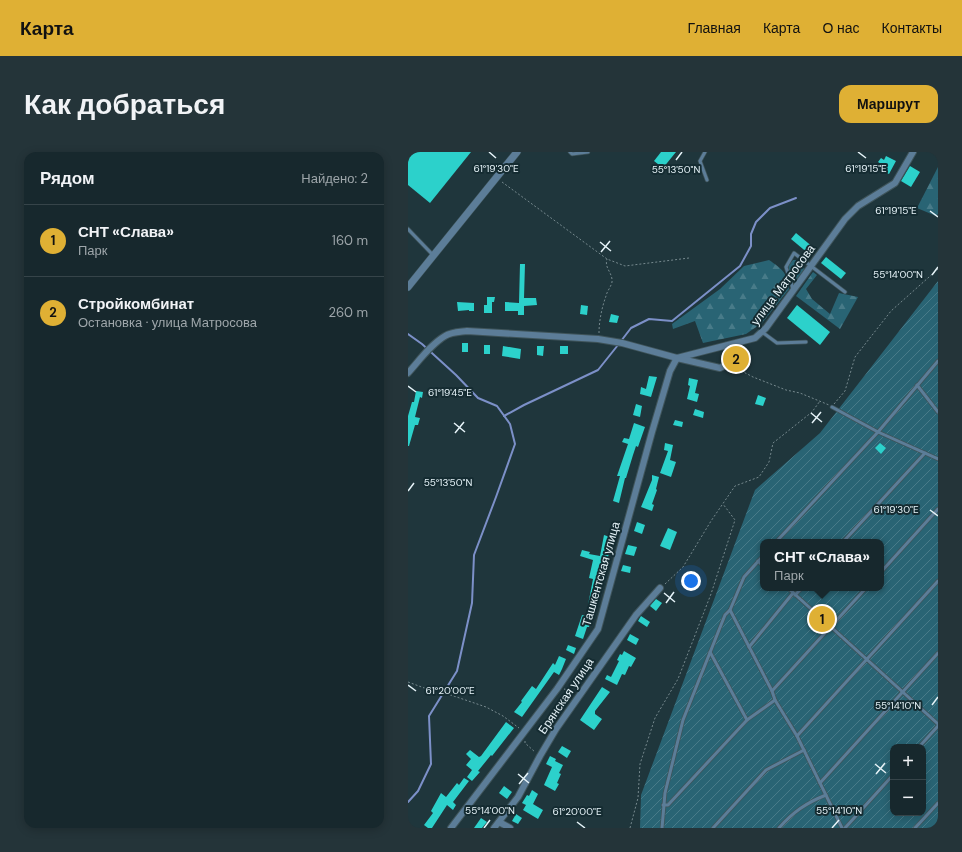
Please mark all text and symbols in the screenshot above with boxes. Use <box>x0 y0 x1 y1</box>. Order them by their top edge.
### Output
text: Карта <box>20 16 74 41</box>
text: Главная <box>688 19 741 37</box>
text: Карта <box>763 19 800 37</box>
text: О нас <box>822 19 860 37</box>
text: Контакты <box>882 19 942 37</box>
button: Маршрут <box>839 85 938 123</box>
text: Как добраться <box>24 86 225 123</box>
text: 61°19'30"E <box>473 162 519 175</box>
text: 61°19'15"E <box>845 162 887 175</box>
text: 55°13'50"N <box>652 163 700 176</box>
text: Рядом <box>40 167 95 189</box>
text: Найдено: 2 <box>301 170 368 187</box>
text: 61°19'15"E <box>875 204 917 217</box>
text: СНТ «Слава» <box>78 222 174 242</box>
text: 1 <box>51 232 55 249</box>
text: 160 m <box>332 232 368 249</box>
street label: улица Матросова <box>747 241 819 329</box>
text: Парк <box>78 242 108 259</box>
text: 55°14'00"N <box>873 268 923 281</box>
text: Стройкомбинат <box>78 294 194 314</box>
text: 2 <box>49 304 57 321</box>
text: 260 m <box>328 304 368 321</box>
text: Остановка · улица Матросова <box>78 314 257 331</box>
pin: 2 <box>723 344 749 374</box>
text: 61°19'45"E <box>428 386 472 399</box>
text: 55°13'50"N <box>424 476 472 489</box>
text: 61°19'30"E <box>873 503 919 516</box>
street label: Ташкентская улица <box>578 520 624 628</box>
popup <box>760 539 884 591</box>
text: СНТ «Слава» <box>774 547 870 567</box>
text: Парк <box>774 567 804 584</box>
your location <box>681 571 701 591</box>
pin: 1 <box>809 604 835 634</box>
street label: Брянская улица <box>535 655 598 737</box>
text: 61°20'00"E <box>425 684 475 697</box>
text: 55°14'10"N <box>875 699 921 712</box>
map controls <box>890 744 926 816</box>
button: + <box>890 744 926 780</box>
button: − <box>890 780 926 816</box>
text: 55°14'00"N <box>465 804 515 817</box>
text: 55°14'10"N <box>816 804 862 817</box>
text: 61°20'00"E <box>552 805 602 818</box>

